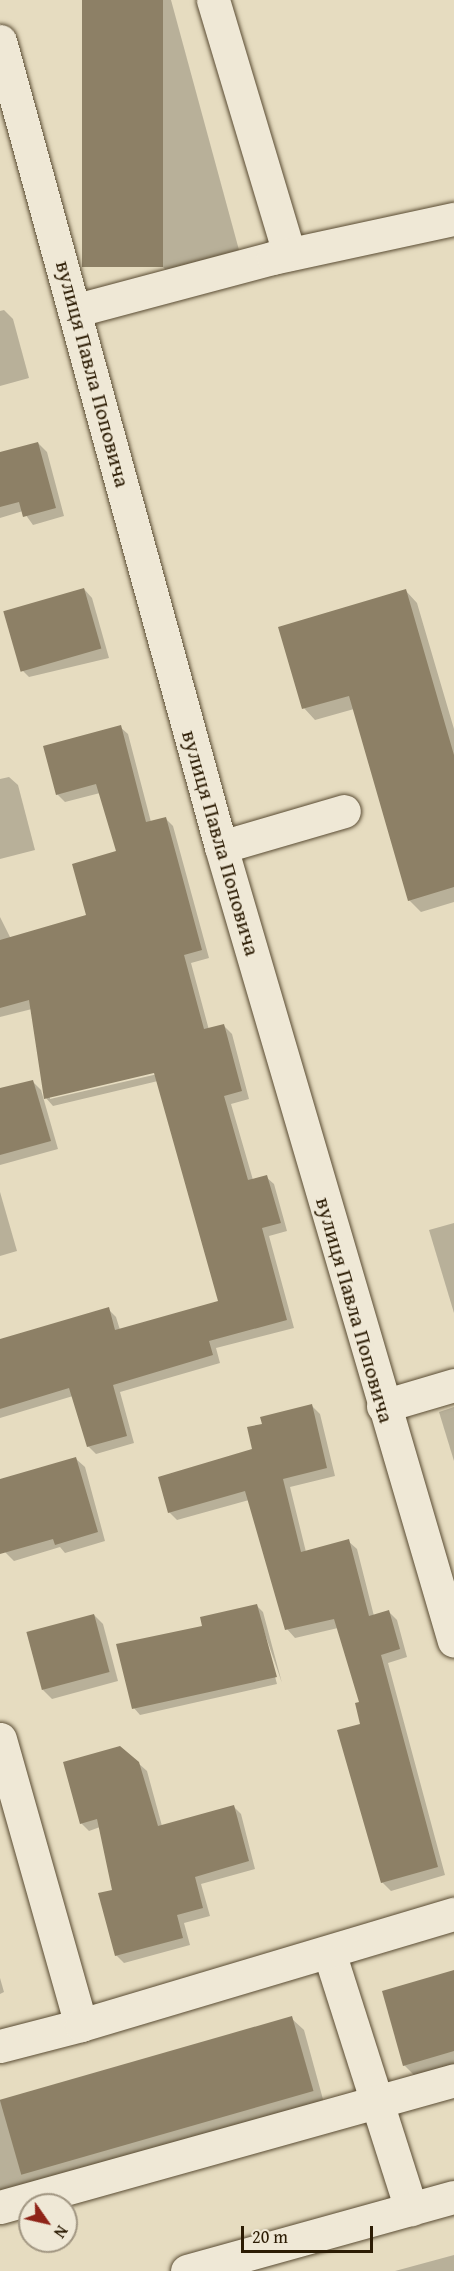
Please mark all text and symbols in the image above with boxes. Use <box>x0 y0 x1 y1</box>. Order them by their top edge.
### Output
street label: вулиця Павла Поповича <box>50 258 136 490</box>
street label: вулиця Павла Поповича <box>176 727 266 959</box>
street label: вулиця Павла Поповича <box>310 1194 400 1426</box>
north arrow <box>18 2193 78 2253</box>
scale bar <box>244 2214 376 2252</box>
text: N <box>48 2221 74 2243</box>
text: 20 m <box>252 2223 288 2250</box>

